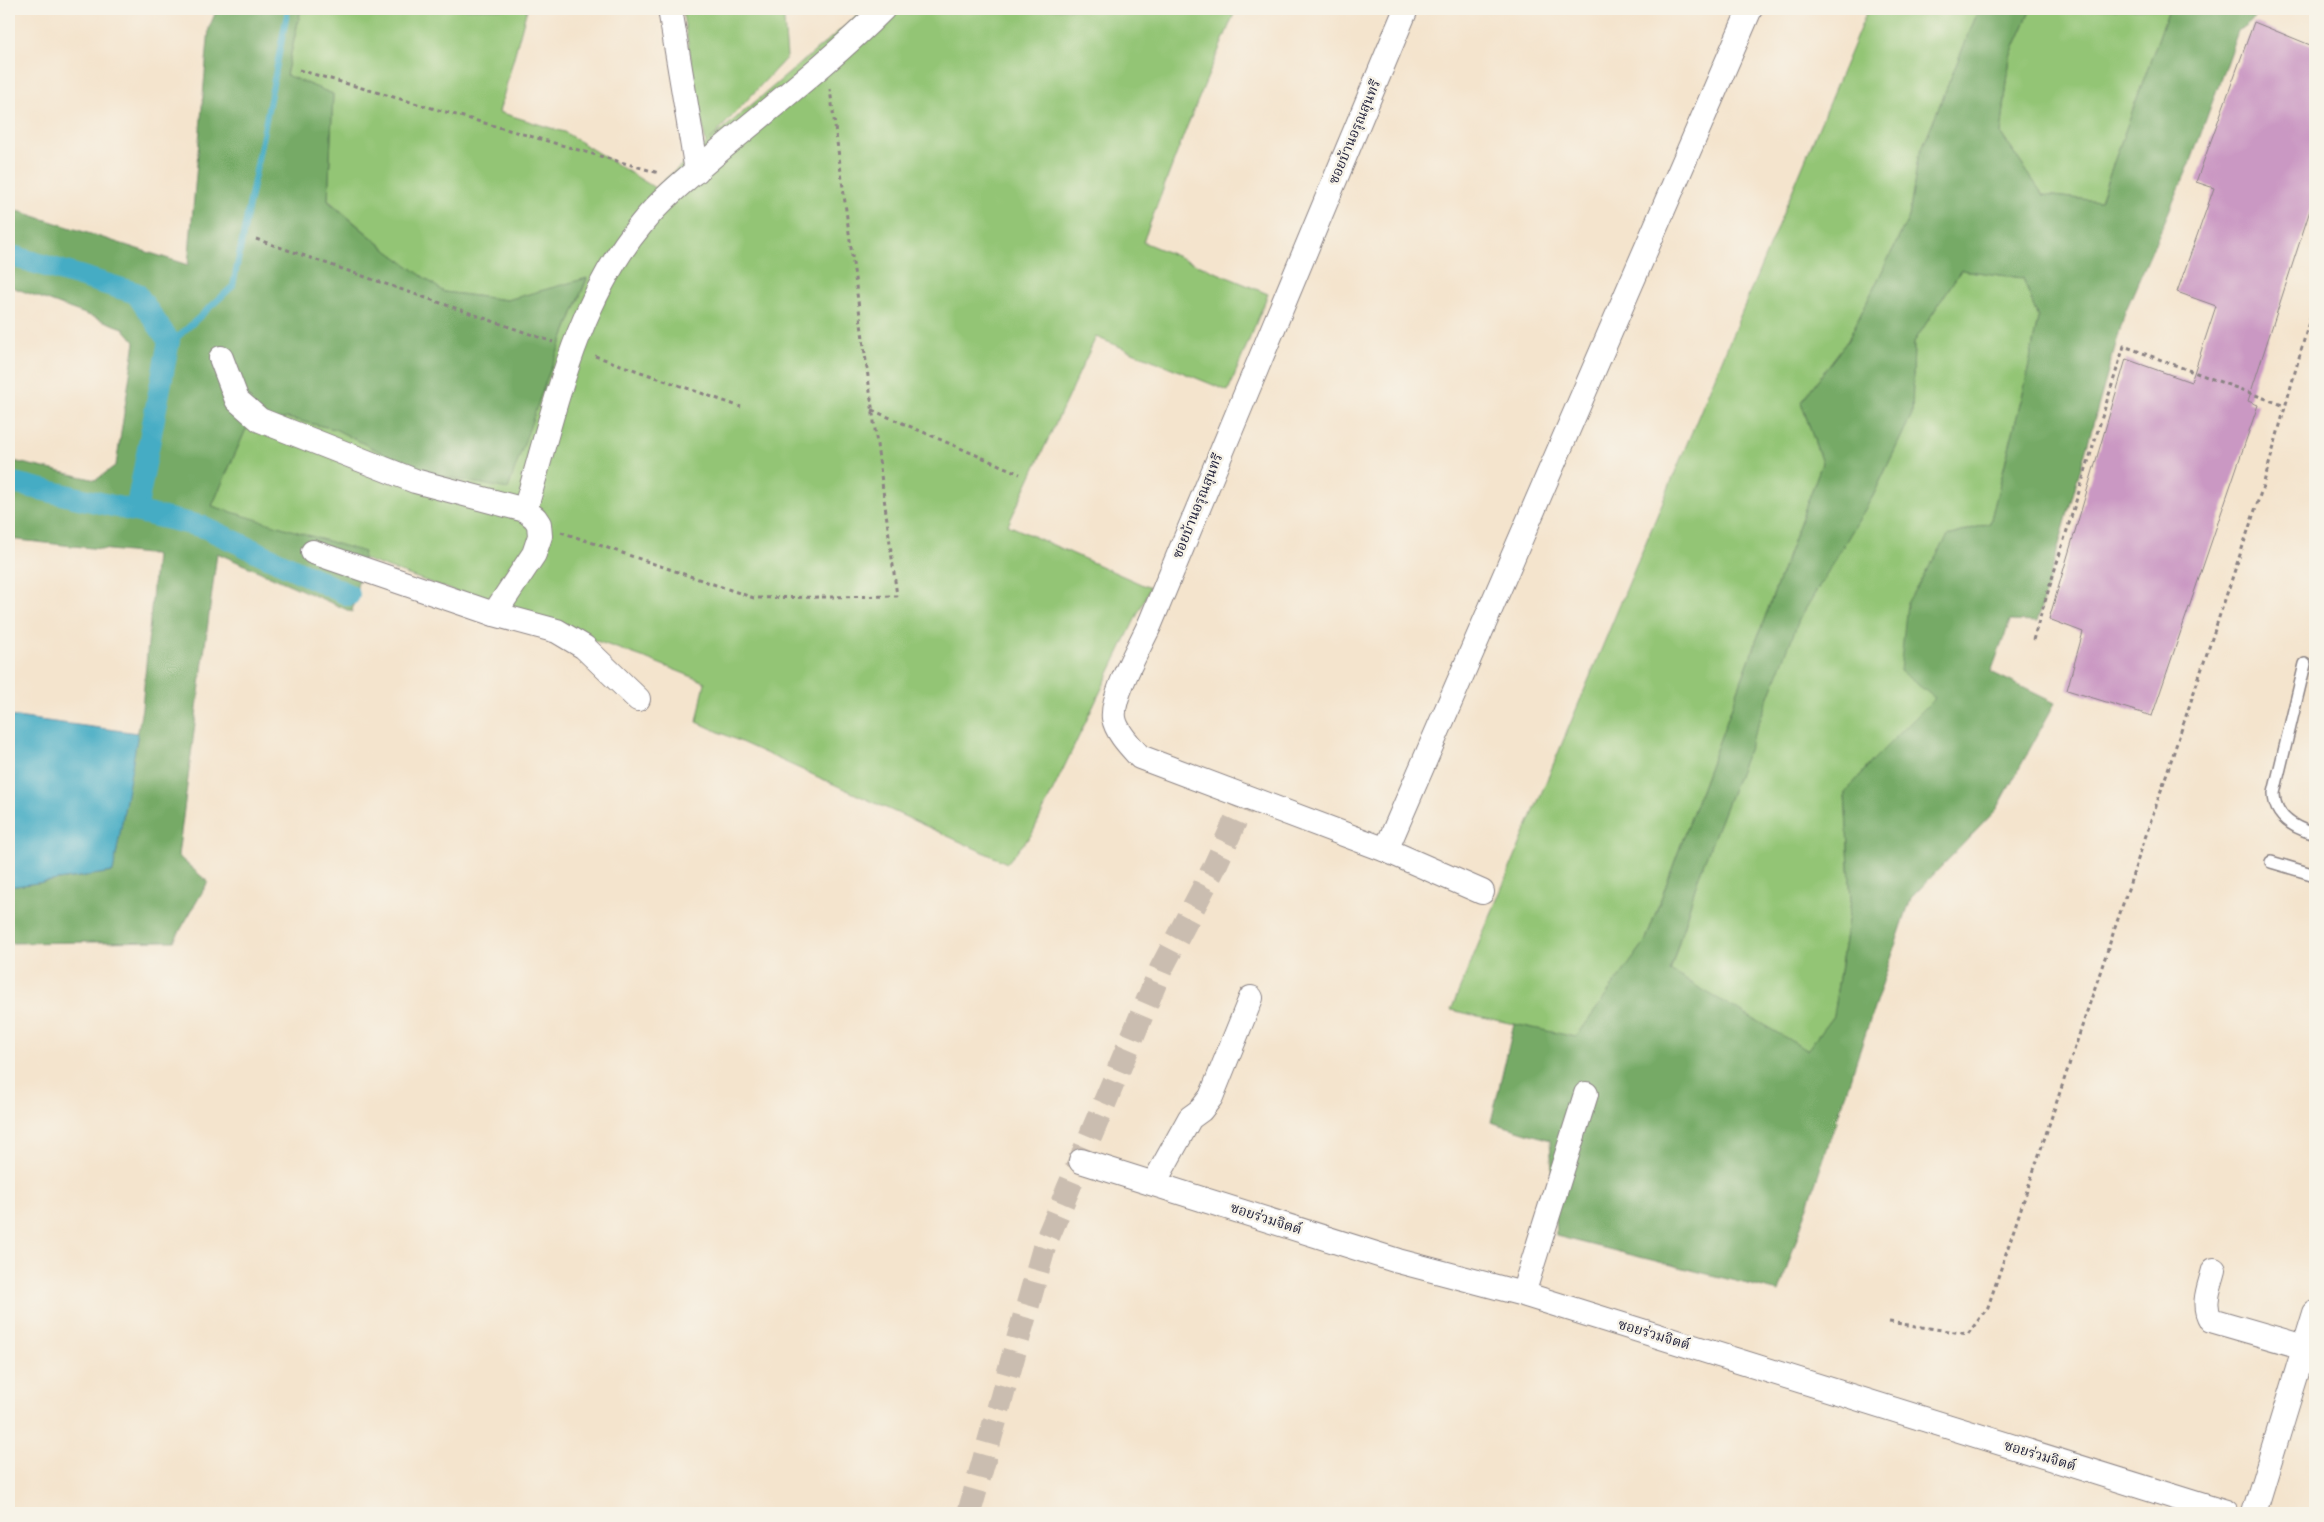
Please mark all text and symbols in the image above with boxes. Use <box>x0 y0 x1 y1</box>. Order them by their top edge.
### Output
street label: ซอยบ้านอรุณสุนทรี <box>1325 77 1385 187</box>
street label: ซอยบ้านอรุณสุนทรี <box>1169 451 1227 561</box>
street label: ซอยร่วมจิตต์ <box>1228 1198 1304 1239</box>
street label: ซอยร่วมจิตต์ <box>1616 1315 1692 1354</box>
street label: ซอยร่วมจิตต์ <box>2002 1436 2078 1475</box>

